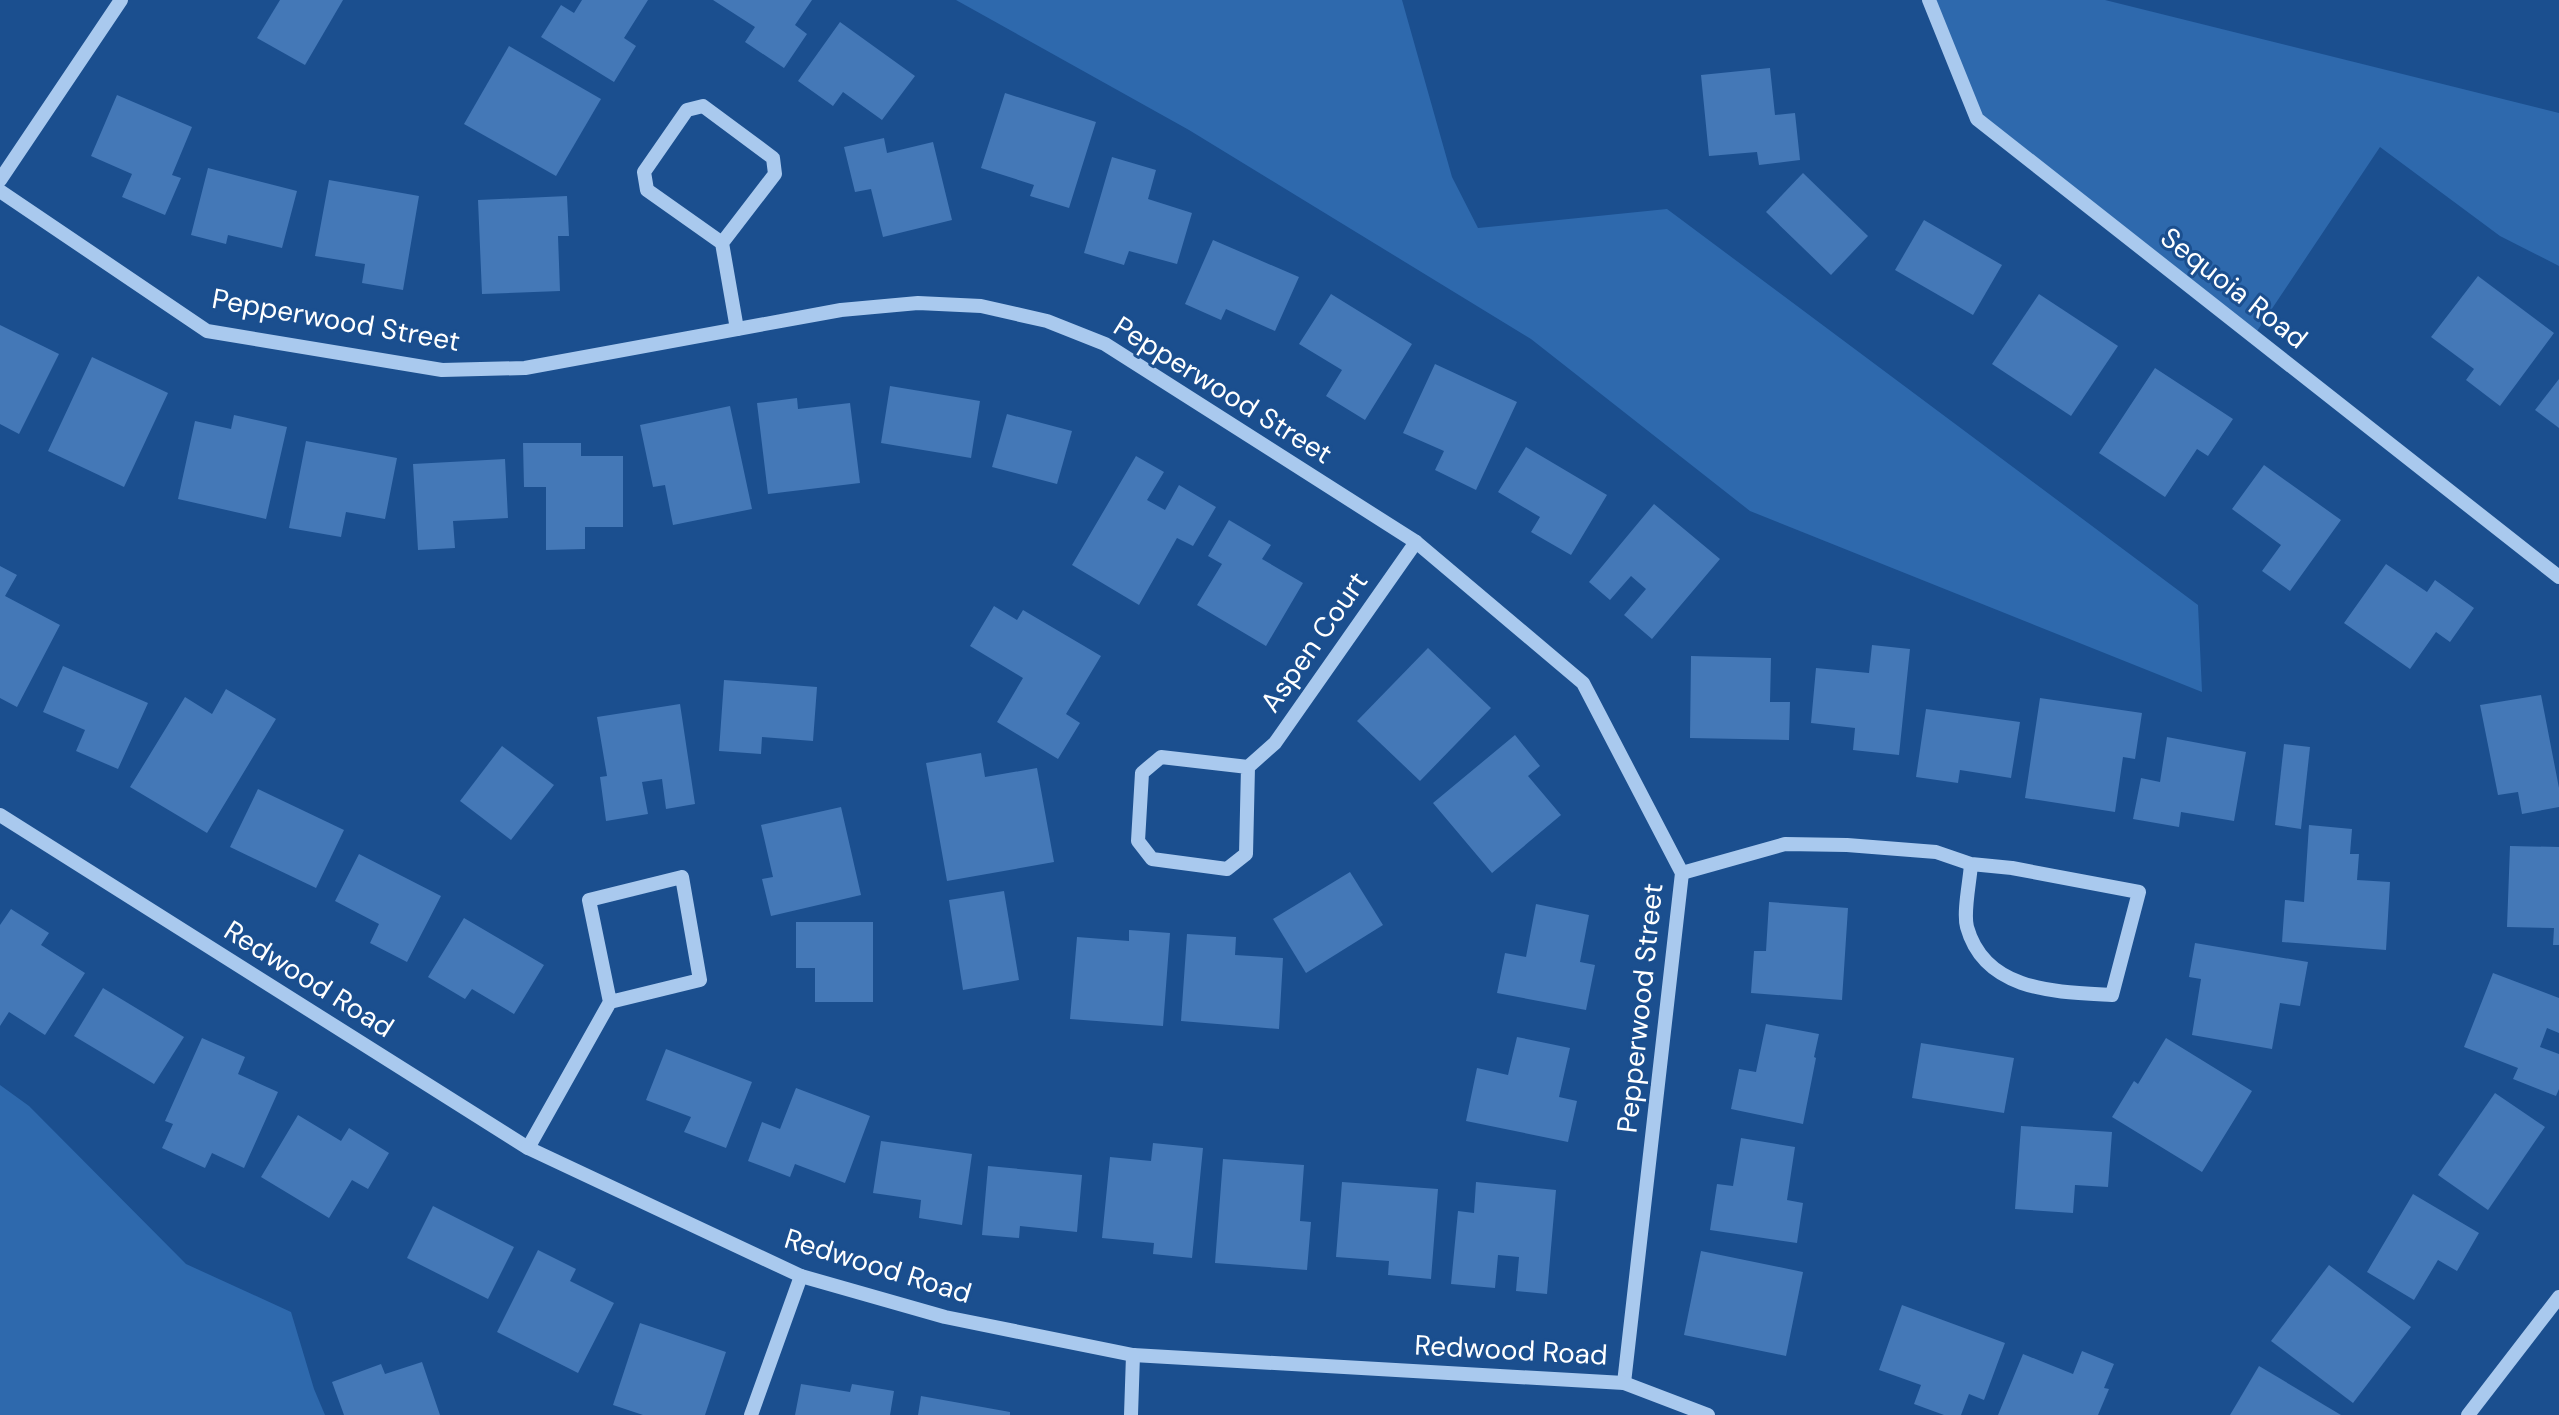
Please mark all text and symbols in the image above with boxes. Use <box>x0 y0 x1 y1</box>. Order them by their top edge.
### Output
street label: Sequoia Road <box>2153 219 2315 357</box>
street label: Pepperwood Street <box>209 280 463 360</box>
street label: Pepperwood Street <box>1107 308 1339 472</box>
street label: Aspen Court <box>1252 564 1376 720</box>
street label: Pepperwood Street <box>1608 881 1672 1135</box>
street label: Redwood Road <box>217 912 401 1046</box>
street label: Redwood Road <box>780 1220 976 1312</box>
street label: Redwood Road <box>1413 1326 1609 1374</box>

